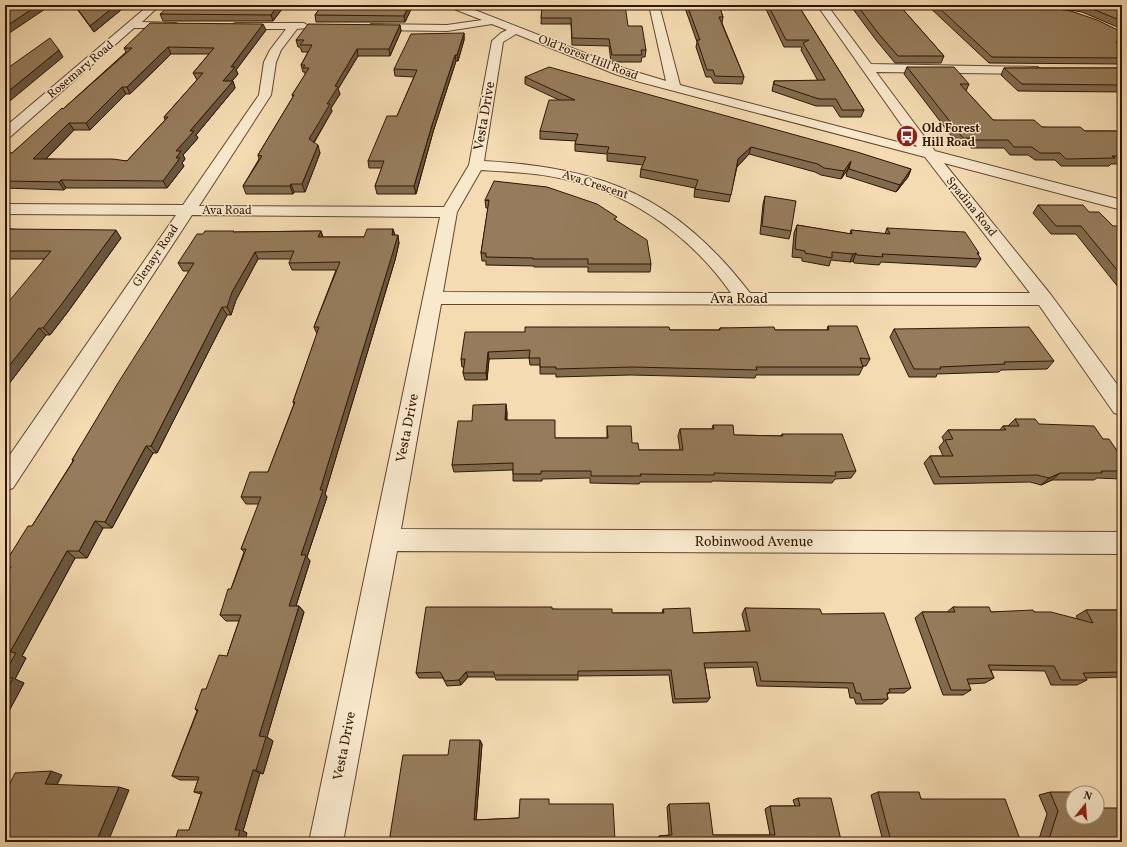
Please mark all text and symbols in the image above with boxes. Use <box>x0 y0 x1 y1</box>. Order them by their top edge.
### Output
street label: Old Forest Hill Road <box>536 32 640 85</box>
street label: Rosemary Road <box>44 37 118 103</box>
street label: Vesta Drive <box>470 80 500 152</box>
place label: Old Forest Hill Road <box>922 121 980 151</box>
bus stop icon: Old Forest Hill Road <box>894 123 920 149</box>
street label: Ava Crescent <box>560 167 630 203</box>
street label: Spadina Road <box>942 174 1000 240</box>
street label: Ava Road <box>202 203 252 219</box>
street label: Glenayr Road <box>129 222 183 290</box>
street label: Ava Road <box>710 290 768 309</box>
street label: Vesta Drive <box>392 392 424 464</box>
street label: Robinwood Avenue <box>695 533 814 552</box>
street label: Vesta Drive <box>329 710 361 782</box>
north arrow <box>1065 785 1105 825</box>
text: N <box>1081 789 1094 805</box>

